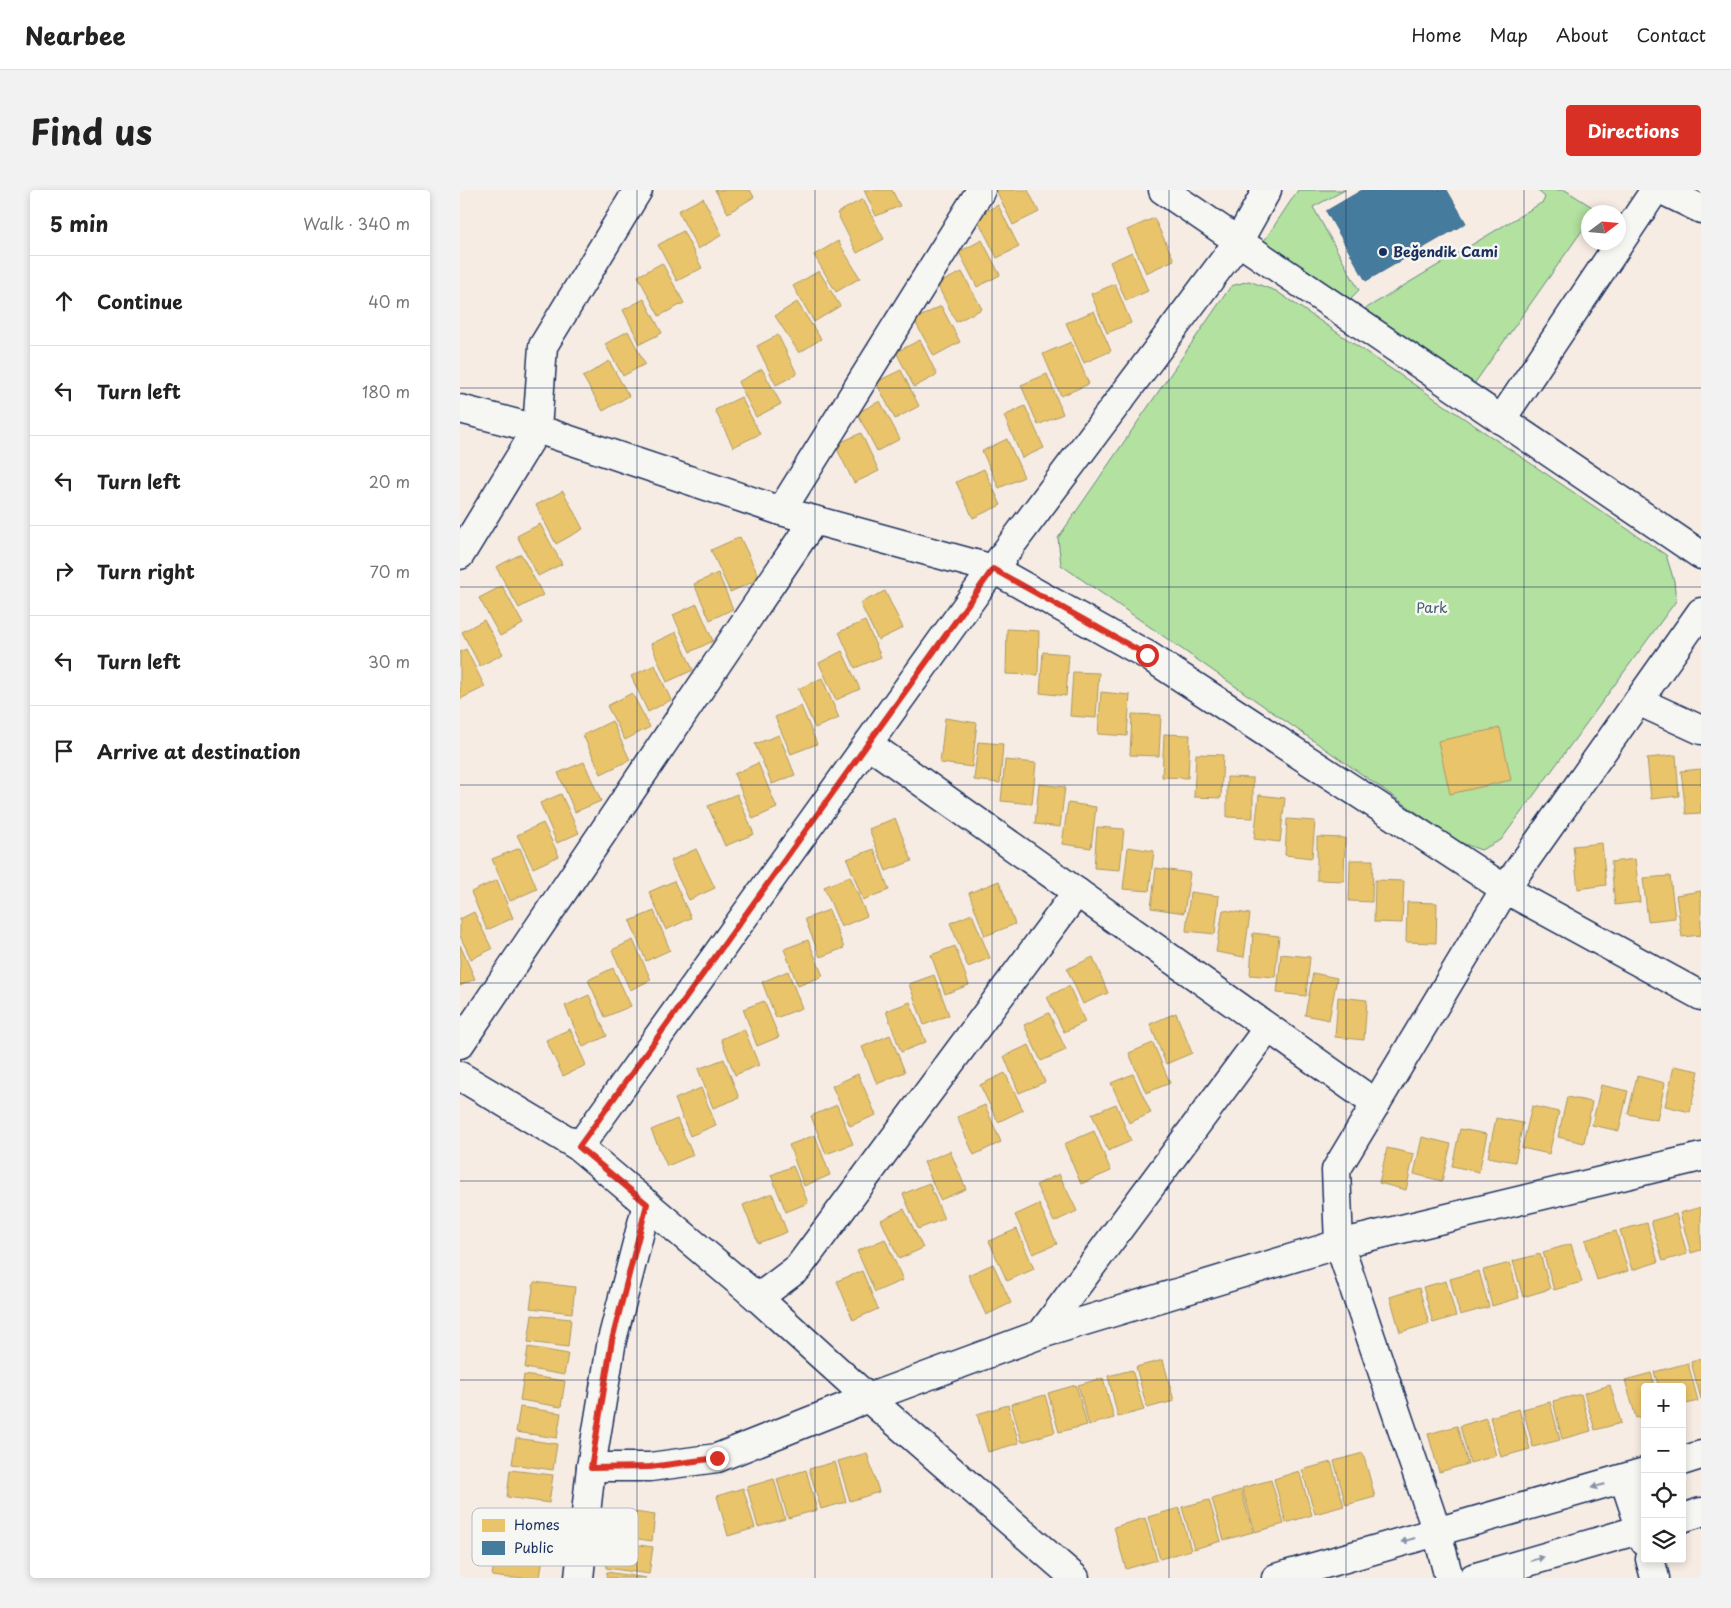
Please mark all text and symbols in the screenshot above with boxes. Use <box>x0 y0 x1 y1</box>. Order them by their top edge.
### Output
text: Nearbee <box>25 17 126 53</box>
text: Home <box>1411 21 1461 48</box>
text: Map <box>1489 21 1528 48</box>
text: About <box>1556 21 1608 48</box>
text: Contact <box>1636 21 1706 48</box>
text: Find us <box>30 104 152 157</box>
button: Directions <box>1566 105 1701 156</box>
north arrow <box>1581 205 1626 250</box>
text: 5 min <box>50 207 108 239</box>
text: Walk · 340 m <box>303 211 410 235</box>
place label: Beğendik Cami <box>1393 241 1498 262</box>
marker: Beğendik Cami <box>1377 246 1389 258</box>
icon: ahead <box>50 287 78 315</box>
text: Continue <box>97 287 183 315</box>
text: 40 m <box>368 289 410 313</box>
icon: left <box>50 377 78 405</box>
text: Turn left <box>97 377 181 405</box>
text: 180 m <box>362 379 410 403</box>
icon: left <box>50 467 78 495</box>
text: Turn left <box>97 467 181 495</box>
text: 20 m <box>369 469 410 493</box>
icon: right <box>50 557 78 585</box>
text: Turn right <box>97 557 195 585</box>
text: 70 m <box>370 559 410 583</box>
park label: Park <box>1416 597 1448 618</box>
route start <box>1136 644 1159 667</box>
icon: left <box>50 647 78 675</box>
text: Turn left <box>97 647 181 675</box>
text: 30 m <box>368 649 410 673</box>
icon: arrive <box>50 737 78 765</box>
text: Arrive at destination <box>97 737 301 765</box>
map controls <box>1641 1383 1686 1563</box>
button: + <box>1641 1383 1686 1428</box>
button: − <box>1641 1428 1686 1473</box>
route end <box>706 1447 729 1470</box>
button: locate <box>1641 1473 1686 1518</box>
one-way arrow <box>1590 1483 1605 1491</box>
legend <box>472 1508 638 1566</box>
text: Homes <box>514 1514 560 1535</box>
button: layers <box>1641 1518 1686 1563</box>
text: Public <box>514 1537 554 1558</box>
one-way arrow <box>1400 1537 1415 1545</box>
one-way arrow <box>1529 1555 1544 1563</box>

